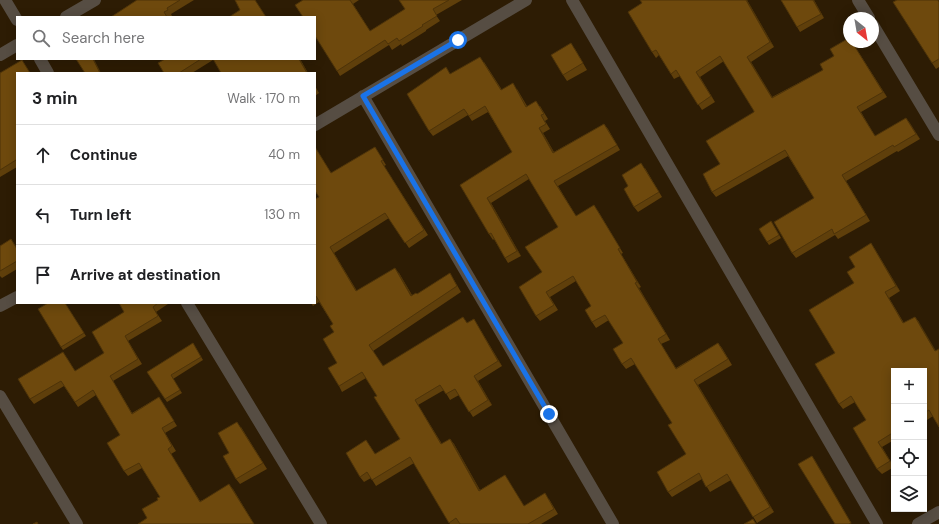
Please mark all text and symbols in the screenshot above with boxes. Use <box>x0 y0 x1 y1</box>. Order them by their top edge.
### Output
north arrow <box>843 12 879 48</box>
search box <box>16 16 316 60</box>
icon: search <box>30 27 52 49</box>
text: Search here <box>62 28 145 48</box>
route start <box>449 31 467 49</box>
text: 3 min <box>32 87 77 109</box>
text: Walk · 170 m <box>227 90 300 107</box>
icon: ahead <box>32 144 54 166</box>
text: Continue <box>70 145 138 165</box>
text: 40 m <box>268 146 300 163</box>
icon: left <box>32 204 54 226</box>
text: Turn left <box>70 205 131 225</box>
text: 130 m <box>264 206 300 223</box>
icon: arrive <box>32 264 54 286</box>
text: Arrive at destination <box>70 265 221 285</box>
map controls <box>891 368 927 512</box>
button: + <box>891 368 927 404</box>
button: − <box>891 404 927 440</box>
route end <box>540 405 558 423</box>
button: locate <box>891 440 927 476</box>
button: layers <box>891 476 927 512</box>

